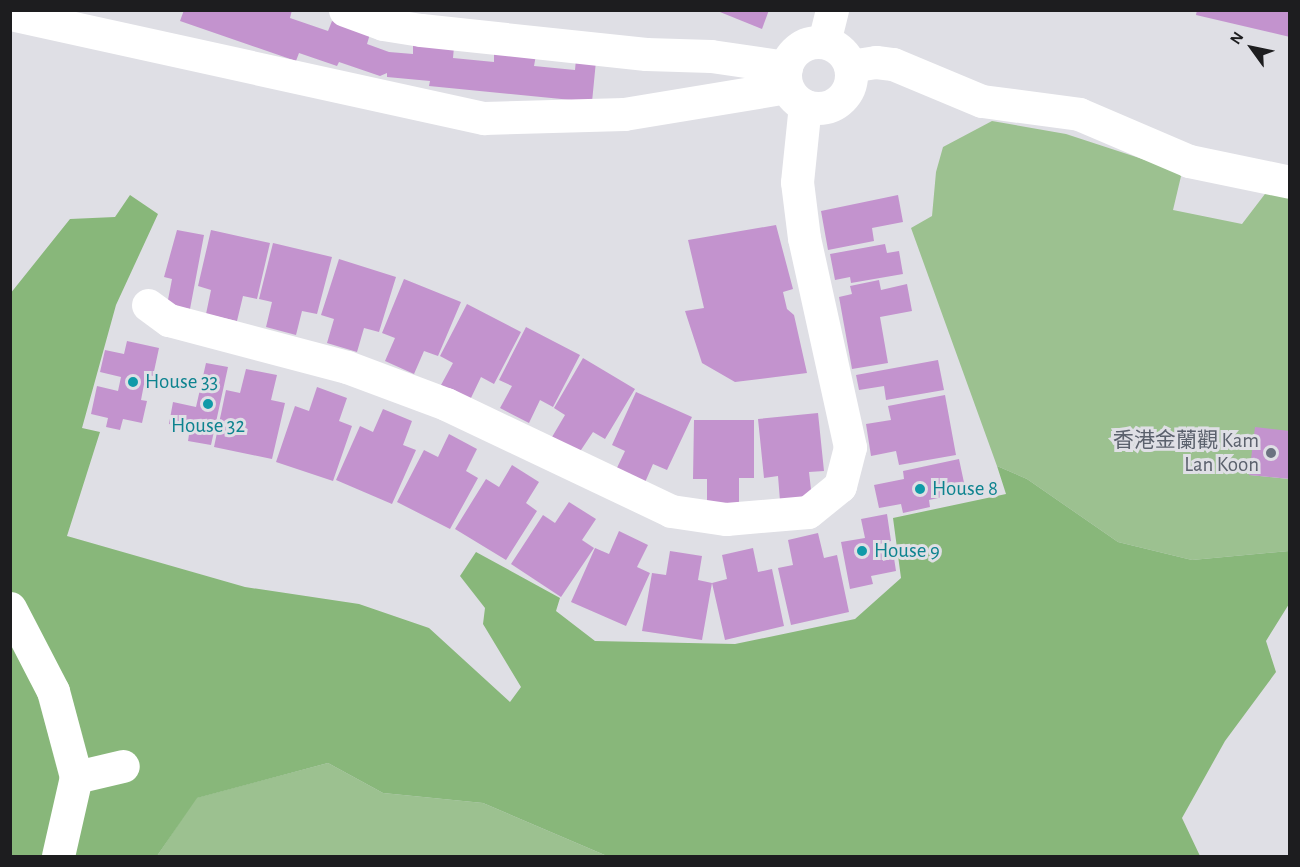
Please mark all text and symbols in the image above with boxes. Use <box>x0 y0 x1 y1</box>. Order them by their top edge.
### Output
north arrow <box>1222 18 1282 78</box>
text: N <box>1227 29 1247 47</box>
place label: House 33 <box>145 369 218 395</box>
marker: House 33 <box>126 375 140 389</box>
marker: House 32 <box>201 397 215 411</box>
place label: House 32 <box>171 413 245 439</box>
place label: 香港金蘭觀 Kam Lan Koon <box>1113 428 1259 478</box>
marker: 香港金蘭觀 Kam Lan Koon <box>1264 446 1278 460</box>
place label: House 8 <box>932 476 998 502</box>
marker: House 8 <box>913 482 927 496</box>
place label: House 9 <box>874 538 940 564</box>
marker: House 9 <box>855 544 869 558</box>

